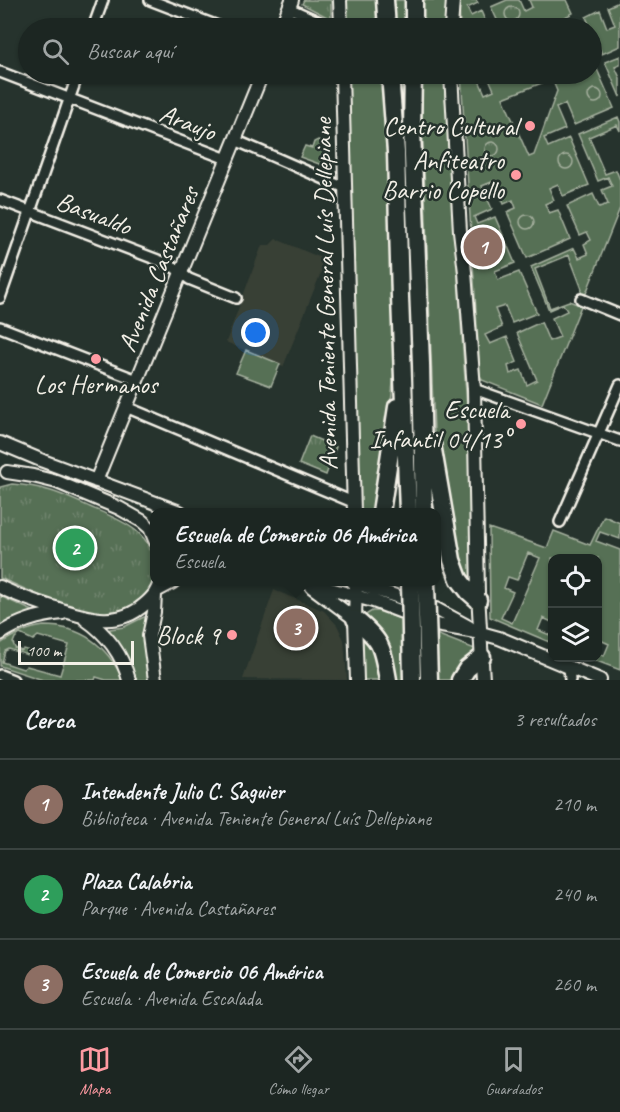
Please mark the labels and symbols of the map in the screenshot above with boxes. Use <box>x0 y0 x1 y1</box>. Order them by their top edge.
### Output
street label: Araujo <box>155 97 222 149</box>
place label: Centro Cultural <box>383 110 523 143</box>
street label: Avenida Teniente General Luís Dellepiane <box>306 116 345 470</box>
marker: Centro Cultural <box>523 119 537 133</box>
place label: Anfiteatro Barrio Copello <box>382 144 506 207</box>
marker: Anfiteatro Barrio Copello <box>509 168 523 182</box>
street label: Avenida Castañares <box>110 180 207 356</box>
street label: Basualdo <box>52 184 138 243</box>
pin: 1 <box>464 224 502 270</box>
your location <box>241 318 270 347</box>
marker: Los Hermanos <box>89 352 103 366</box>
place label: Los Hermanos <box>35 368 160 401</box>
place label: Escuela Infantil 04/13° <box>370 393 515 456</box>
marker: Escuela Infantil 04/13° <box>514 417 528 431</box>
pin: 2 <box>56 526 94 570</box>
pin: 3 <box>276 606 316 650</box>
place label: Block 9 <box>156 619 222 652</box>
marker: Block 9 <box>225 628 239 642</box>
scale bar <box>18 638 134 666</box>

